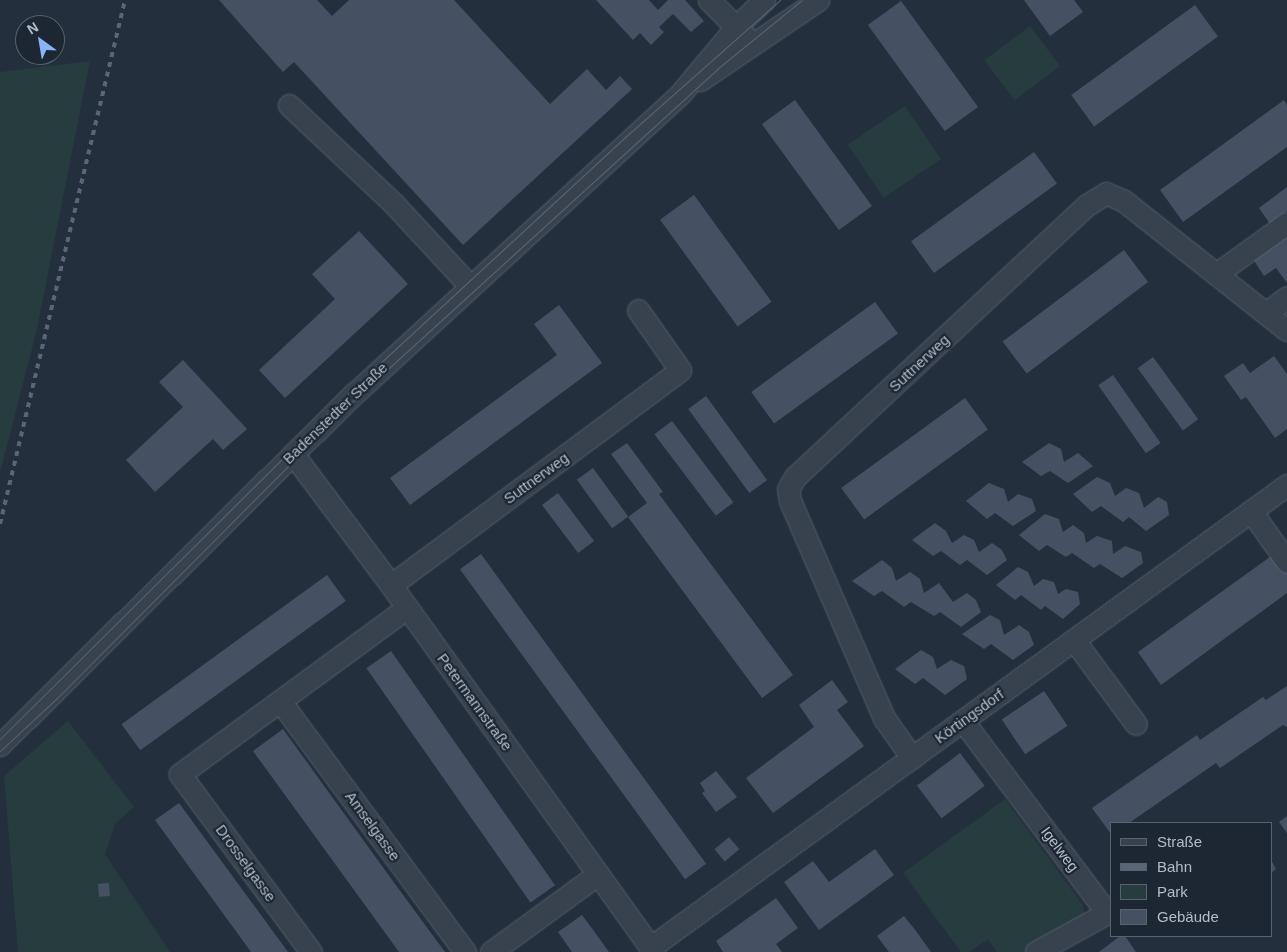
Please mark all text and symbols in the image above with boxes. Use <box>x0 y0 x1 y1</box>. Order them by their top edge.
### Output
north arrow <box>15 15 65 65</box>
text: N <box>24 19 41 38</box>
street label: Suttnerweg <box>885 331 953 395</box>
street label: Badenstedter Straße <box>279 358 391 468</box>
street label: Suttnerweg <box>500 448 572 508</box>
street label: Petermannstraße <box>434 650 516 754</box>
street label: Körtingsdorf <box>931 685 1007 747</box>
street label: Amselgasse <box>342 788 404 864</box>
street label: Drosselgasse <box>212 821 280 905</box>
legend <box>1110 822 1272 937</box>
street label: Igelweg <box>1037 823 1083 875</box>
text: Straße <box>1157 833 1202 850</box>
text: Bahn <box>1157 858 1192 875</box>
text: Park <box>1157 883 1188 900</box>
text: Gebäude <box>1157 908 1219 925</box>

